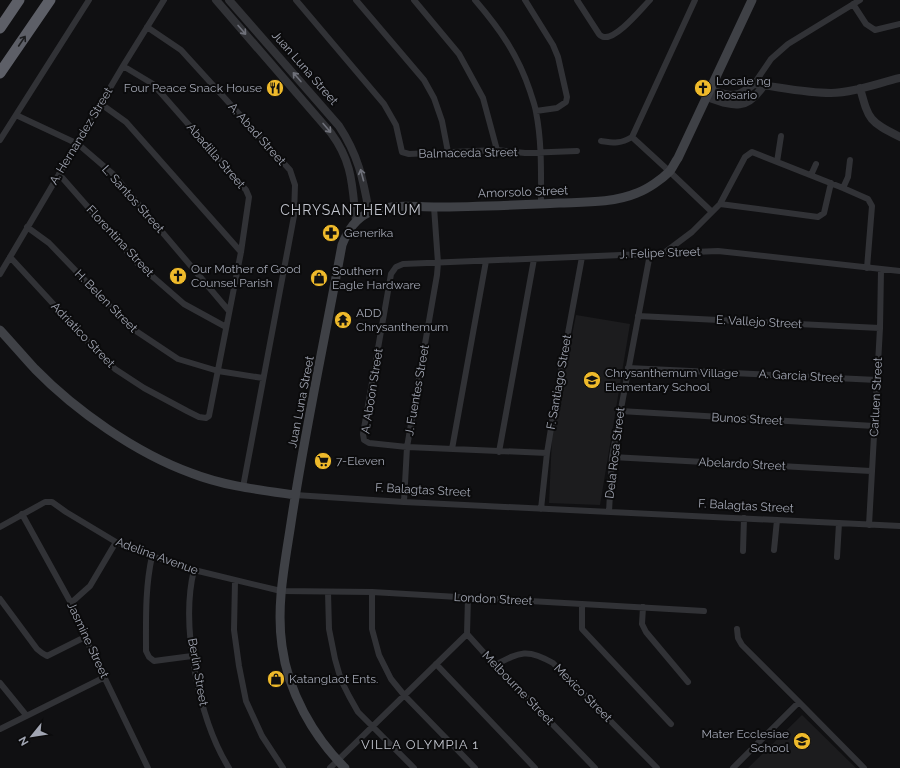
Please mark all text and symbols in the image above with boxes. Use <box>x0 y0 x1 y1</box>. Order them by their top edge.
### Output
one-way arrow <box>237 24 246 35</box>
street label: Juan Luna Street <box>269 28 341 108</box>
one-way arrow <box>18 36 26 47</box>
one-way arrow <box>293 72 302 83</box>
place label: Locale ng Rosario <box>716 74 771 102</box>
restaurant icon: Four Peace Snack House <box>265 78 285 98</box>
church icon: Locale ng Rosario <box>693 78 713 98</box>
place label: Four Peace Snack House <box>124 81 262 95</box>
street label: A. Hernandez Street <box>47 85 115 187</box>
street label: A. Abad Street <box>225 100 289 168</box>
street label: Abadilla Street <box>184 121 248 191</box>
one-way arrow <box>322 123 331 133</box>
street label: Balmaceda Street <box>418 145 518 161</box>
street label: L. Santos Street <box>99 162 167 236</box>
one-way arrow <box>357 169 365 182</box>
street label: Amorsolo Street <box>478 183 568 201</box>
district label: CHRYSANTHEMUM <box>280 202 422 218</box>
street label: Florentina Street <box>84 203 156 279</box>
pharmacy icon: Generika <box>321 223 341 243</box>
place label: Generika <box>344 226 393 240</box>
street label: J. Felipe Street <box>619 245 701 261</box>
place label: Our Mother of Good Counsel Parish <box>191 262 301 290</box>
place label: Southern Eagle Hardware <box>332 264 421 292</box>
church icon: Our Mother of Good Counsel Parish <box>168 266 188 286</box>
street label: H. Belen Street <box>72 267 140 335</box>
shop icon: Southern Eagle Hardware <box>309 268 329 288</box>
street label: Adriatico Street <box>48 299 118 371</box>
place label: ADD Chrysanthemum <box>356 306 448 334</box>
temple icon: ADD Chrysanthemum <box>333 310 353 330</box>
street label: E. Vallejo Street <box>716 313 802 331</box>
street label: F. Santiago Street <box>544 333 574 431</box>
street label: J. Fuentes Street <box>402 344 432 436</box>
street label: A. Aboon Street <box>358 347 386 435</box>
street label: Juan Luna Street <box>285 355 317 449</box>
street label: Carluen Street <box>867 357 885 437</box>
place label: Chrysanthemum Village Elementary School <box>605 366 738 394</box>
street label: A. Garcia Street <box>758 367 844 385</box>
school or university icon: Chrysanthemum Village Elementary School <box>582 370 602 390</box>
street label: Dela Rosa Street <box>602 407 628 499</box>
street label: Bunos Street <box>711 410 783 428</box>
supermarket icon: 7-Eleven <box>313 451 333 471</box>
place label: 7-Eleven <box>336 454 385 468</box>
street label: Abelardo Street <box>698 455 786 473</box>
street label: F. Balagtas Street <box>375 481 471 499</box>
street label: F. Balagtas Street <box>698 497 794 515</box>
street label: Adelina Avenue <box>114 535 200 577</box>
street label: London Street <box>453 590 533 608</box>
street label: Jasmine Street <box>64 600 112 680</box>
street label: Berlin Street <box>185 637 211 707</box>
street label: Melbourne Street <box>479 648 557 728</box>
street label: Mexico Street <box>551 661 615 725</box>
shop icon: Katanglaot Ents. <box>266 669 286 689</box>
place label: Katanglaot Ents. <box>289 672 378 686</box>
north arrow <box>12 716 52 756</box>
place label: Mater Ecclesiae School <box>702 727 790 755</box>
school or university icon: Mater Ecclesiae School <box>792 731 812 751</box>
text: N <box>16 734 32 748</box>
district label: VILLA OLYMPIA 1 <box>361 737 479 752</box>

